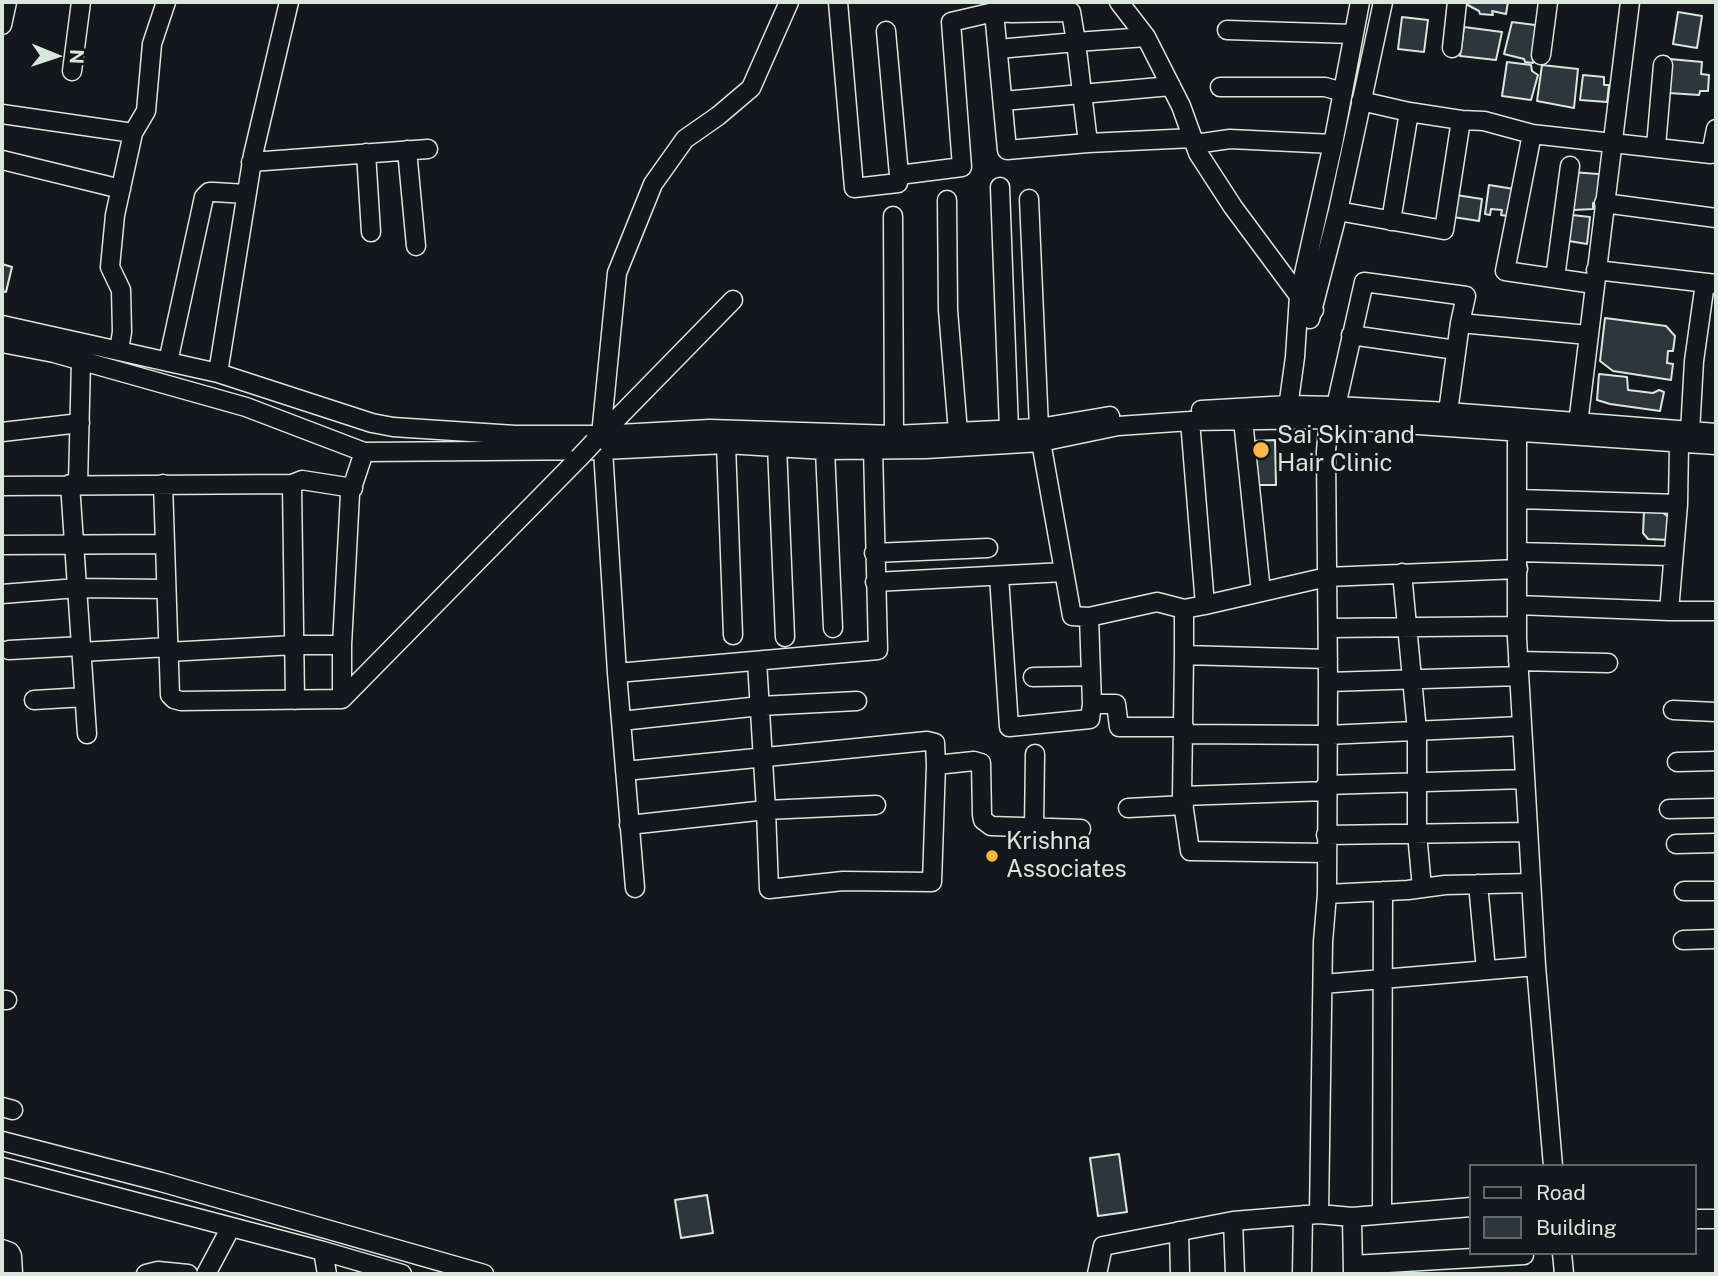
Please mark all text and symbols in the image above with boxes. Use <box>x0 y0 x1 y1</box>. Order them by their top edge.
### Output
north arrow <box>21 21 91 91</box>
text: N <box>66 49 88 65</box>
place label: Sai Skin and Hair Clinic <box>1277 422 1415 478</box>
marker: Sai Skin and Hair Clinic <box>1251 440 1271 460</box>
place label: Krishna Associates <box>1006 828 1127 884</box>
marker: Krishna Associates <box>984 848 1000 864</box>
legend <box>1470 1164 1697 1255</box>
text: Road <box>1536 1180 1586 1205</box>
text: Building <box>1536 1215 1617 1240</box>

